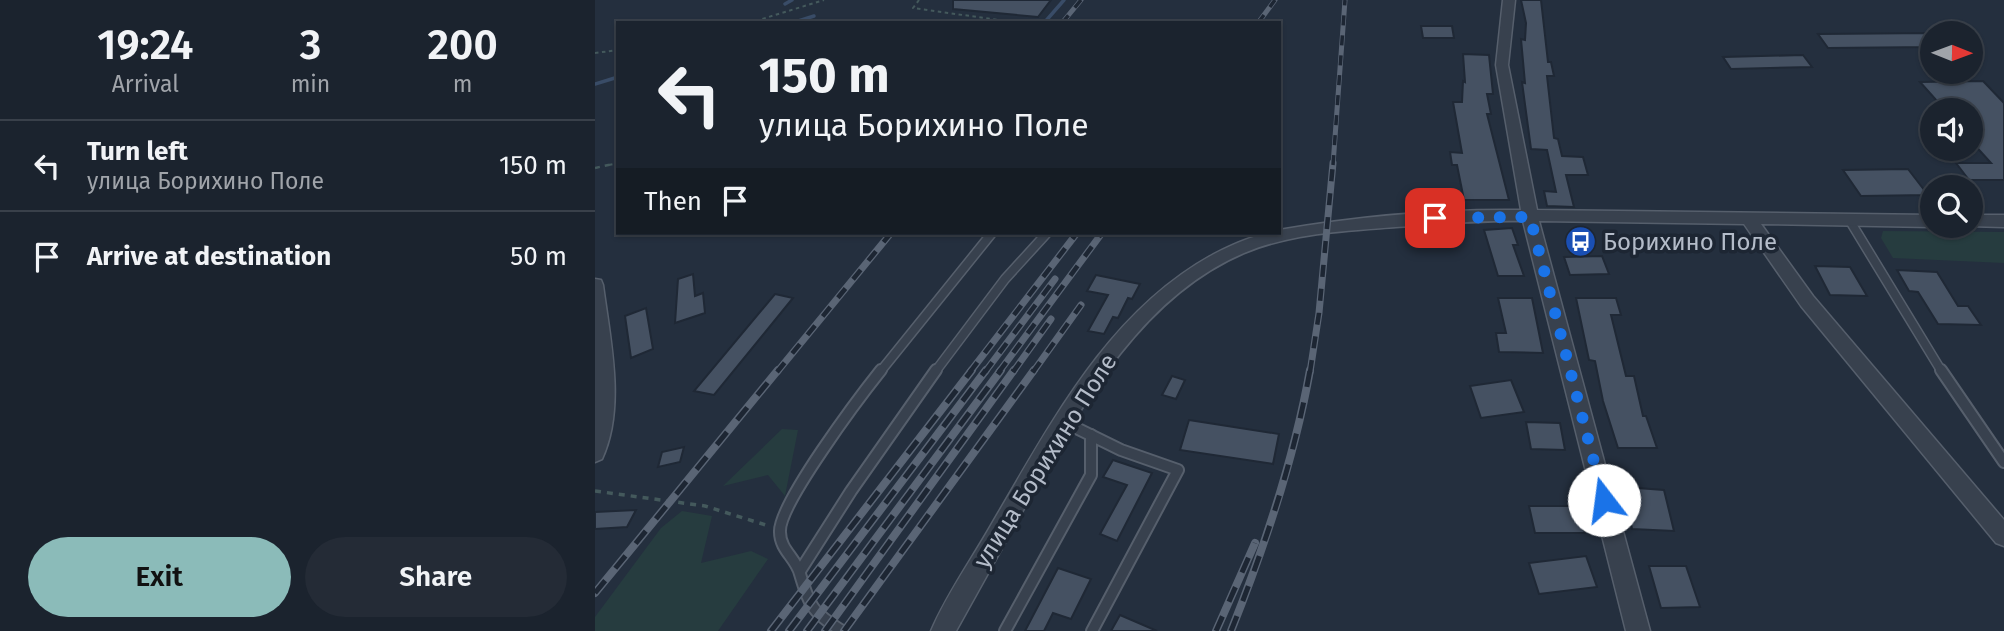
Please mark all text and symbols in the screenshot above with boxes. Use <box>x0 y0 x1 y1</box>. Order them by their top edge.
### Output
text: 19:24 <box>97 20 193 70</box>
text: 3 <box>300 20 321 70</box>
text: 200 <box>428 20 498 70</box>
north arrow <box>1920 21 1983 84</box>
map controls <box>1920 21 1983 238</box>
text: 150 m <box>759 46 890 105</box>
icon: left <box>644 49 735 140</box>
text: Arrival <box>112 70 179 98</box>
text: min <box>291 70 330 98</box>
text: m <box>453 70 473 98</box>
button: sound <box>1920 98 1983 161</box>
text: улица Борихино Поле <box>759 106 1089 144</box>
text: Turn left <box>87 136 188 167</box>
icon: left <box>28 147 66 185</box>
text: 150 m <box>499 150 567 181</box>
text: улица Борихино Поле <box>87 167 324 195</box>
button: search <box>1920 175 1983 238</box>
icon: arrive <box>716 182 754 220</box>
text: Then <box>644 186 702 217</box>
pin <box>1405 188 1465 248</box>
icon: arrive <box>1416 199 1454 237</box>
bus stop icon: Борихино Поле <box>1563 225 1597 259</box>
place label: Борихино Поле <box>1603 228 1777 256</box>
icon: arrive <box>28 238 66 276</box>
text: Arrive at destination <box>87 241 331 272</box>
text: 50 m <box>510 241 567 272</box>
street label: улица Борихино Поле <box>968 349 1122 573</box>
position arrow <box>1567 463 1641 537</box>
button: Exit <box>28 537 291 617</box>
button: Share <box>305 537 567 617</box>

